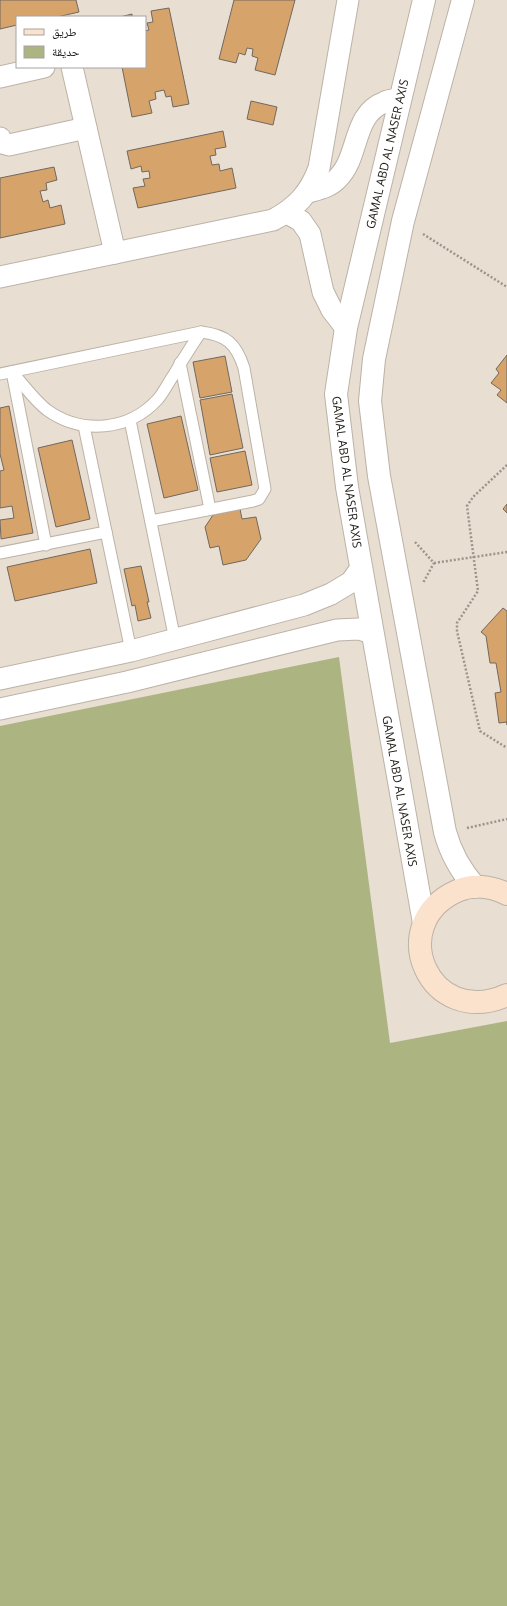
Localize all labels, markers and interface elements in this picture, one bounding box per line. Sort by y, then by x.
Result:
legend [16,16,146,68]
text: طريق [52,23,77,40]
text: حديقة [52,43,80,60]
street label: GAMAL ABD AL NASER AXIS [362,78,412,230]
street label: GAMAL ABD AL NASER AXIS [328,395,366,549]
street label: GAMAL ABD AL NASER AXIS [378,714,422,868]

